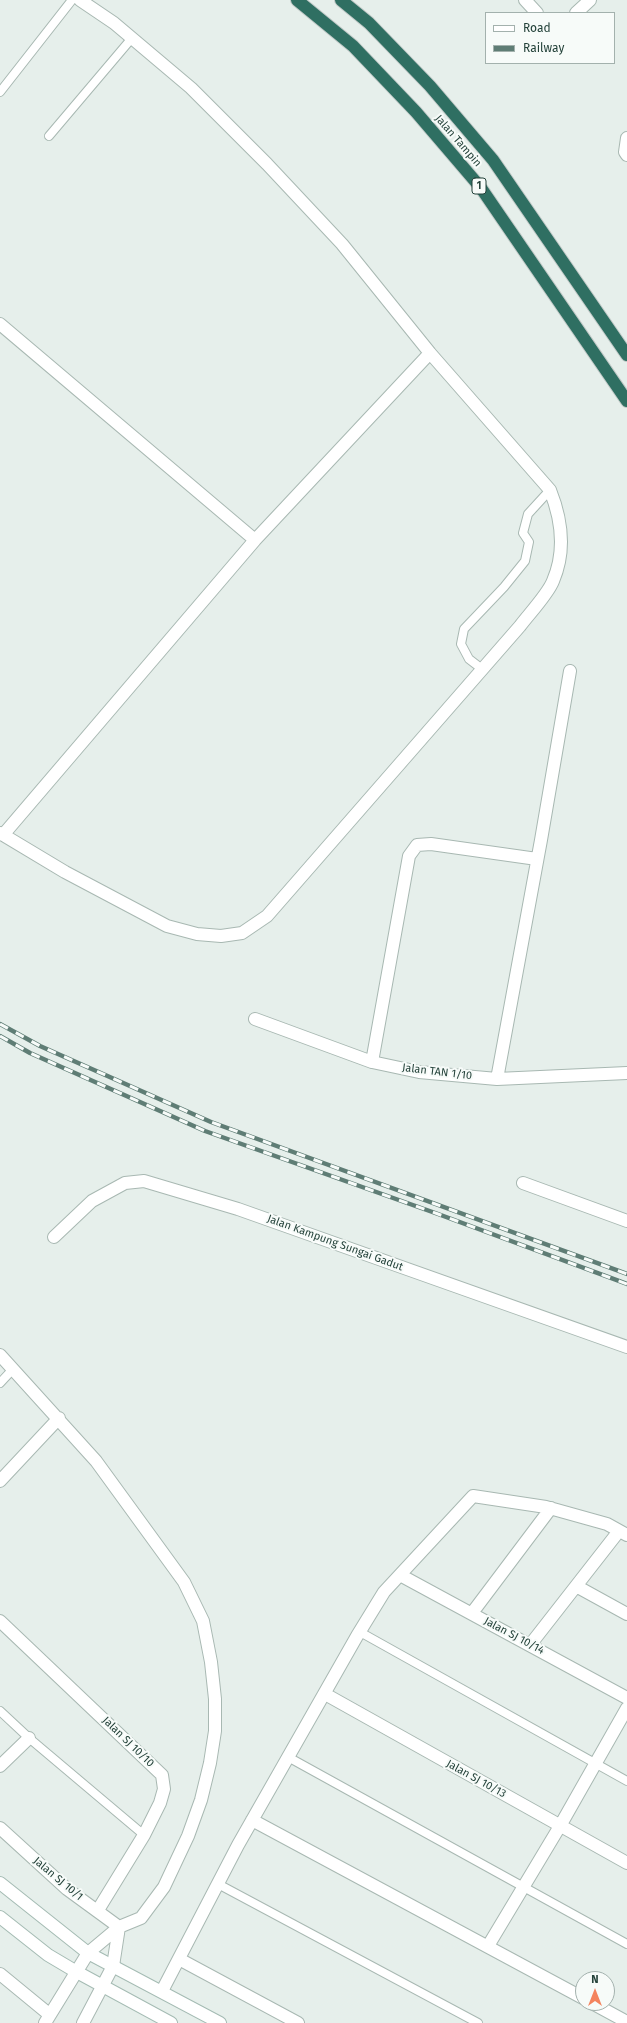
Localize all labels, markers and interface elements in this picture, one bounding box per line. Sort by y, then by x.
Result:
legend [485,12,615,64]
text: Road [523,21,551,35]
text: Railway [523,41,564,55]
street label: Jalan Tampin [432,112,484,170]
road number: 1 [472,178,486,194]
street label: Jalan TAN 1/10 [401,1061,473,1083]
street label: Jalan Kampung Sungai Gadut [265,1212,405,1274]
street label: Jalan SJ 10/14 [482,1615,546,1657]
street label: Jalan SJ 10/10 [99,1714,157,1770]
street label: Jalan SJ 10/13 [444,1757,508,1801]
street label: Jalan SJ 10/1 [31,1854,85,1904]
north arrow [575,1971,615,2011]
text: N [591,1973,599,1986]

